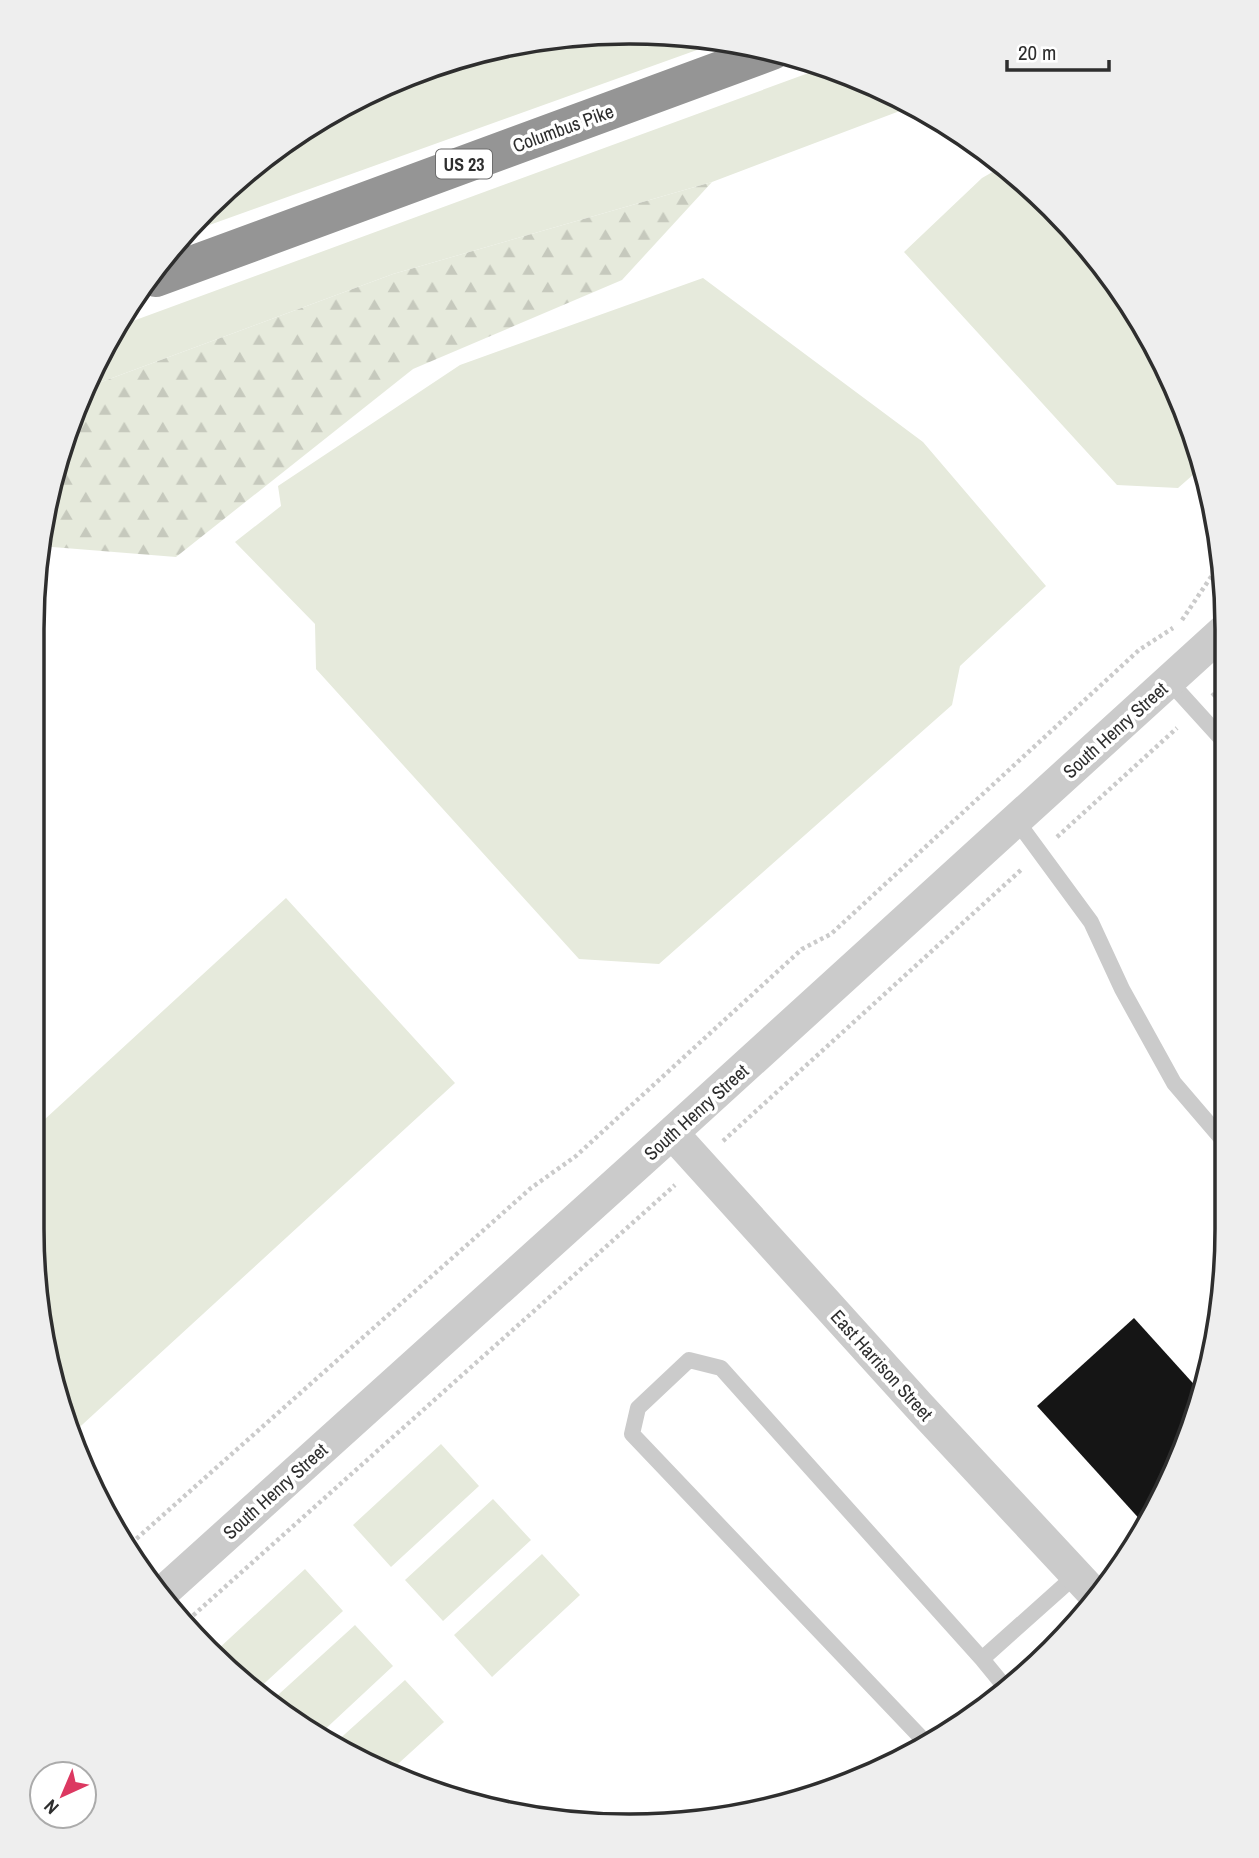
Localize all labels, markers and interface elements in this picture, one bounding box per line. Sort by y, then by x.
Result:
scale bar [1007,28,1108,72]
text: 20 m [1018,38,1056,67]
street label: Columbus Pike [509,98,617,158]
road number: US 23 [436,149,492,178]
street label: South Henry Street [1057,676,1173,784]
street label: South Henry Street [638,1058,754,1166]
street label: East Harrison Street [825,1304,939,1427]
street label: South Henry Street [217,1437,333,1545]
north arrow [28,1760,98,1830]
text: N [38,1794,64,1820]

